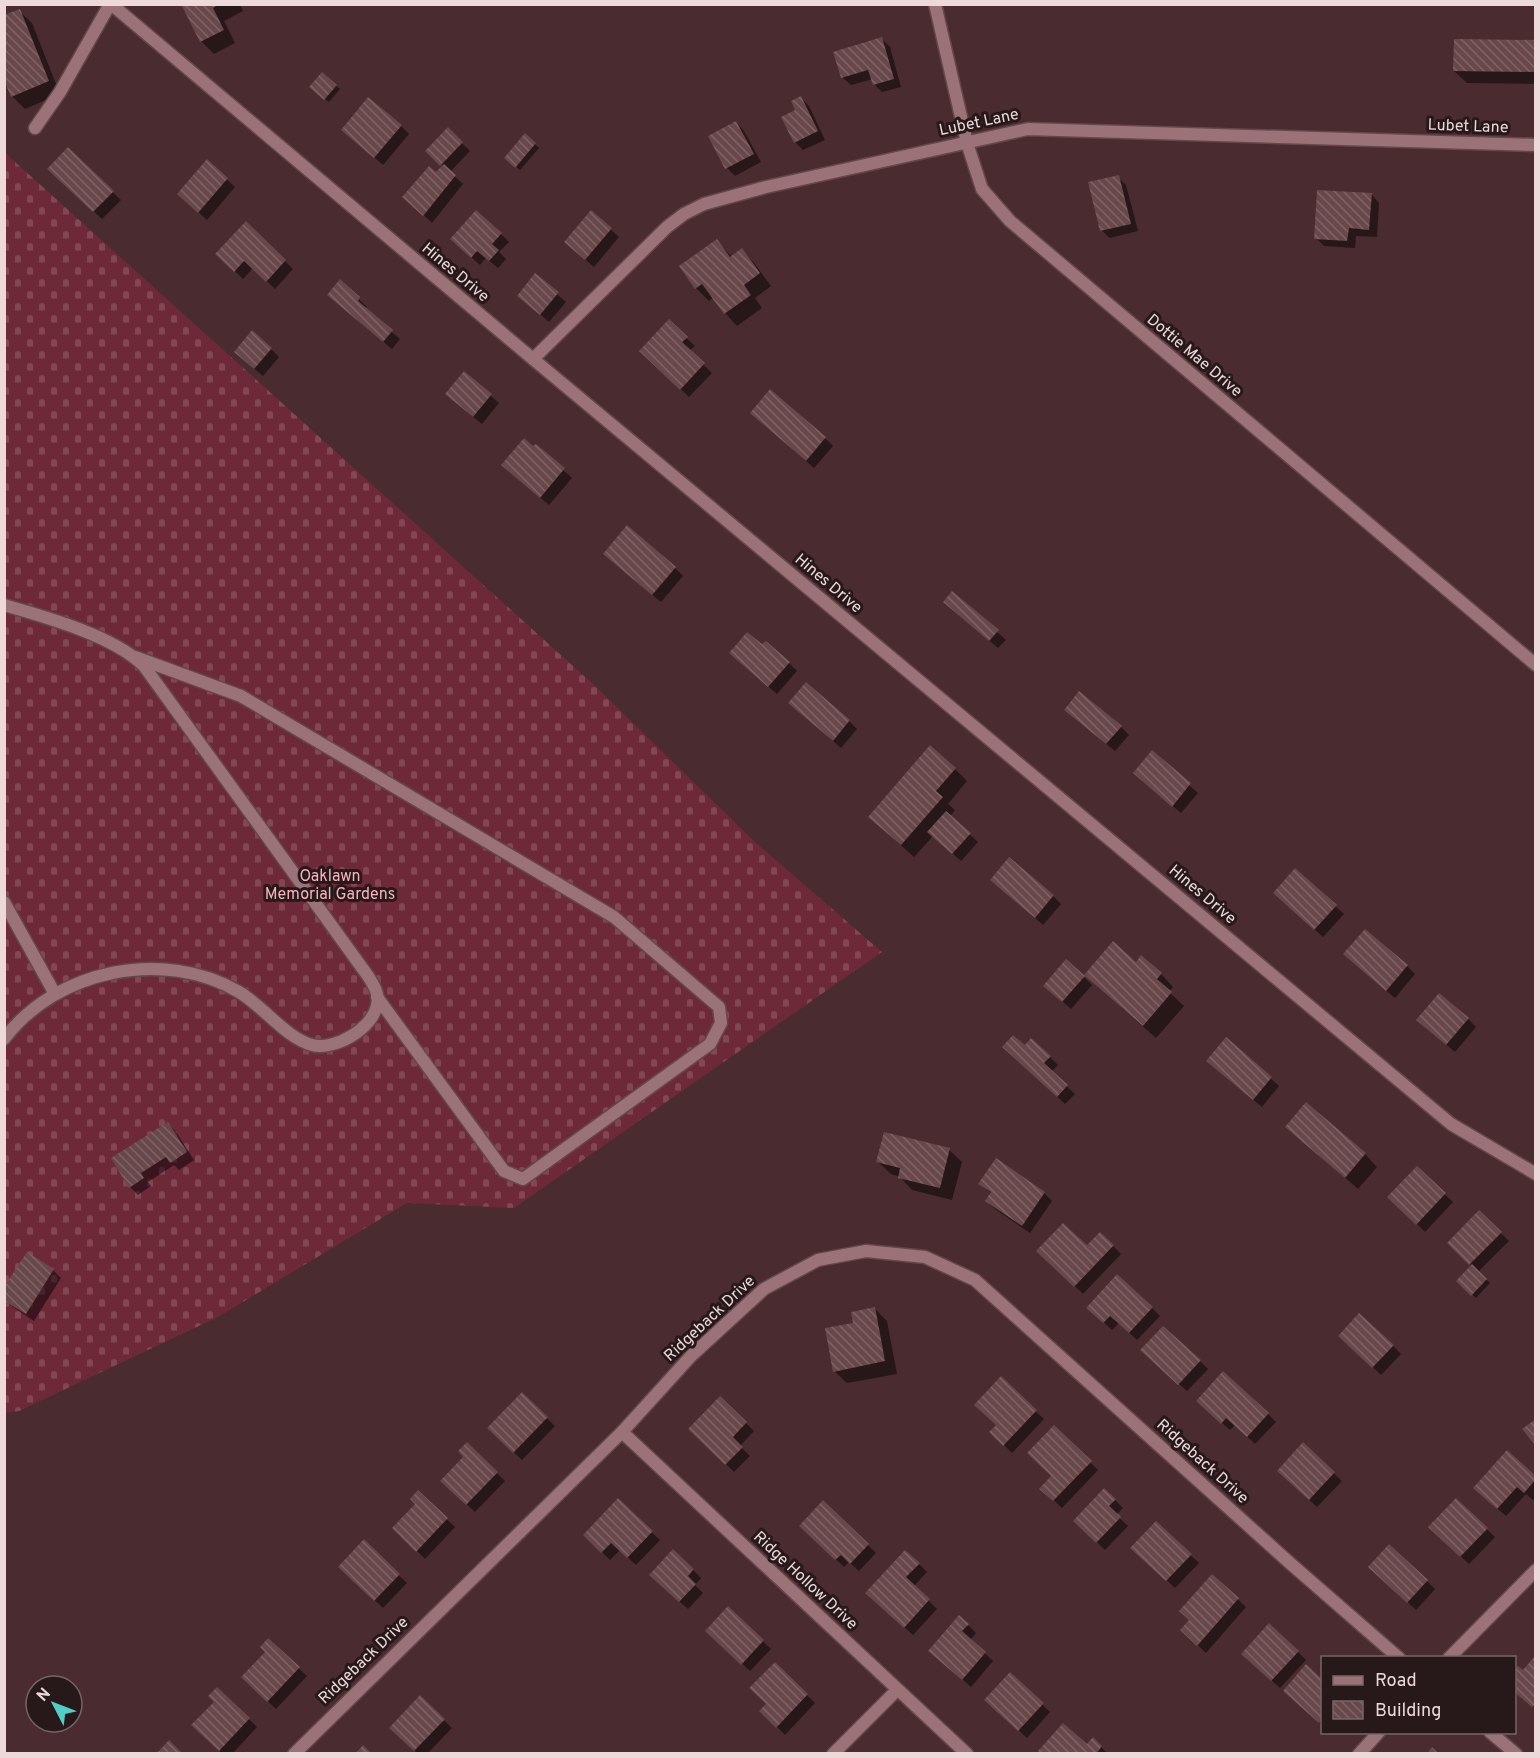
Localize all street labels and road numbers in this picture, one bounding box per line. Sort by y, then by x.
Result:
street label: Lubet Lane [937,105,1021,141]
street label: Lubet Lane [1427,116,1509,138]
street label: Hines Drive [417,239,493,307]
street label: Dottie Mae Drive [1142,310,1246,402]
street label: Hines Drive [790,550,866,618]
street label: Hines Drive [1164,861,1240,929]
street label: Ridgeback Drive [660,1272,760,1366]
street label: Ridgeback Drive [1152,1415,1252,1509]
street label: Ridge Hollow Drive [749,1528,861,1634]
street label: Ridgeback Drive [315,1613,413,1709]

